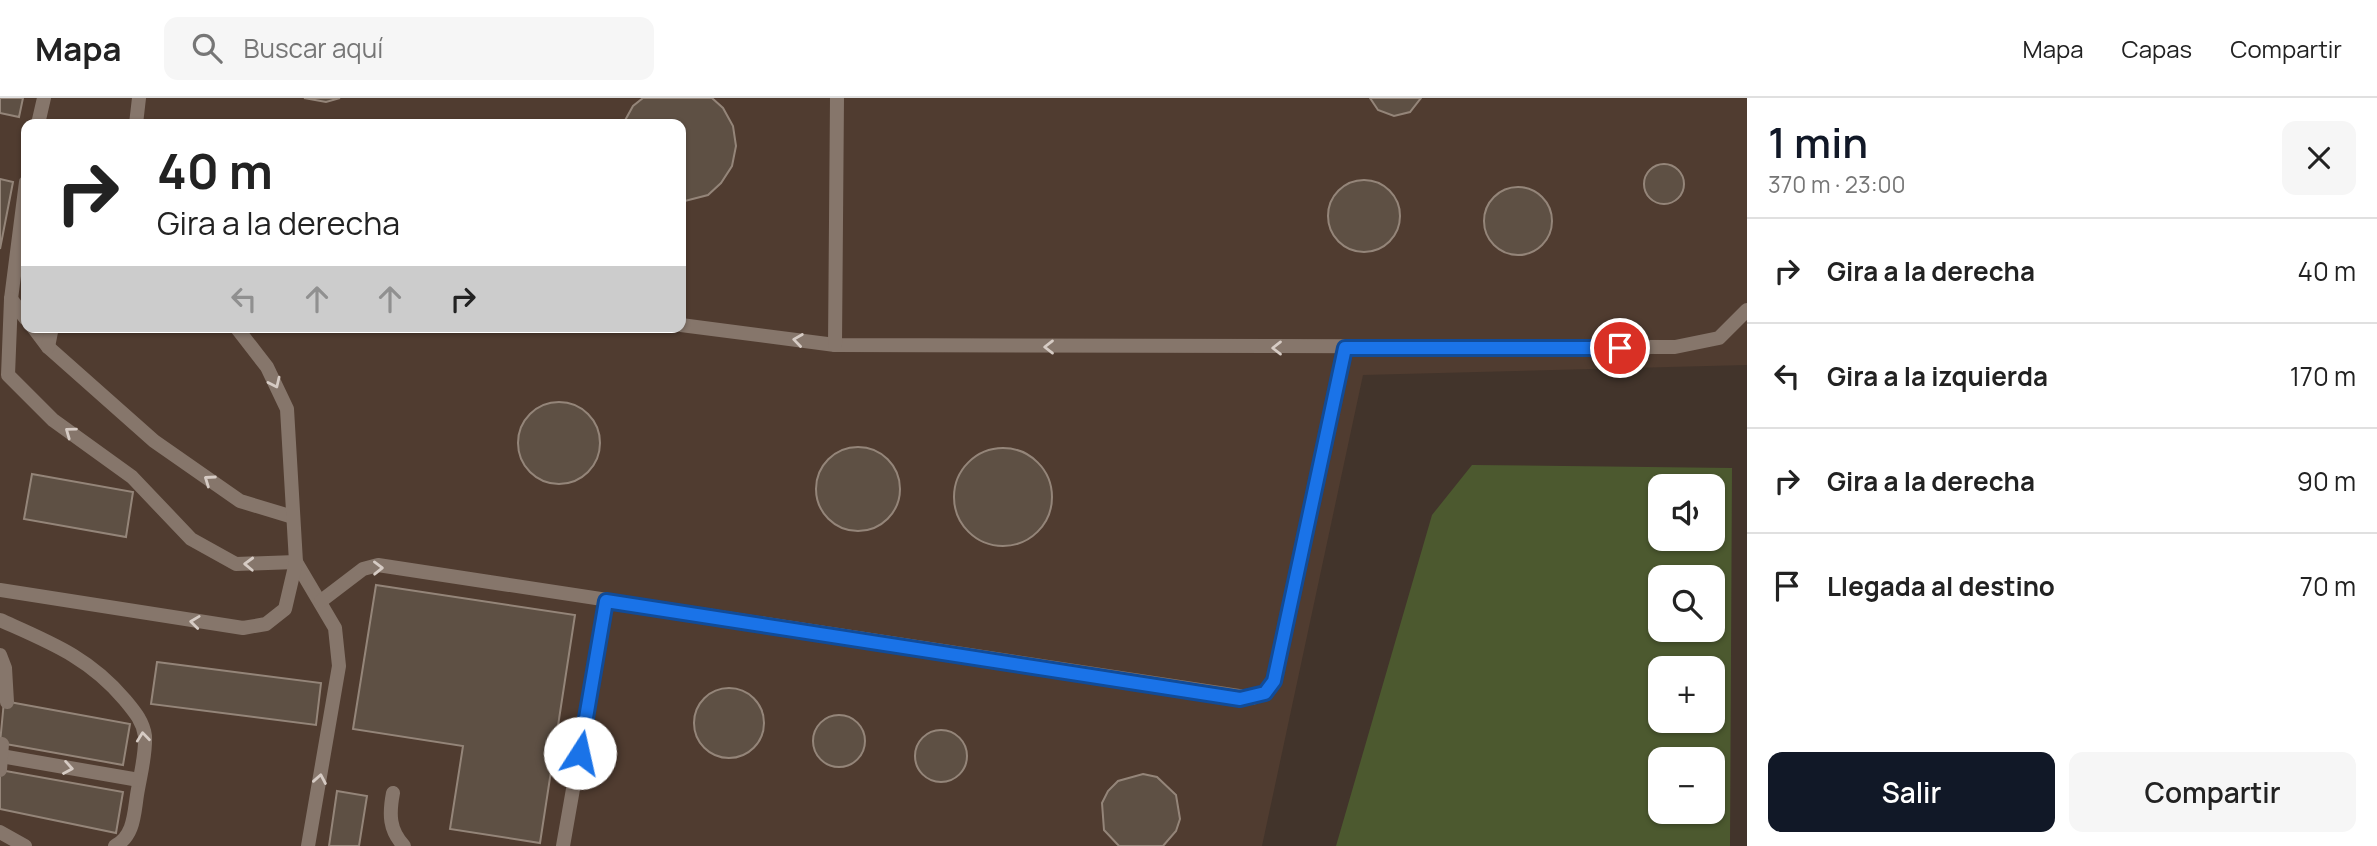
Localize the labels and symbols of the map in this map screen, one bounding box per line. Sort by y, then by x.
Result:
pin [1590,318,1650,378]
one-way arrow [792,333,804,348]
one-way arrow [1044,339,1054,355]
one-way arrow [1271,340,1282,356]
one-way arrow [266,376,280,388]
one-way arrow [65,428,78,440]
one-way arrow [204,476,217,488]
one-way arrow [244,557,255,572]
one-way arrow [373,560,384,575]
one-way arrow [190,614,201,629]
position arrow [543,716,617,790]
one-way arrow [135,731,150,743]
one-way arrow [62,760,74,775]
one-way arrow [311,773,326,785]

